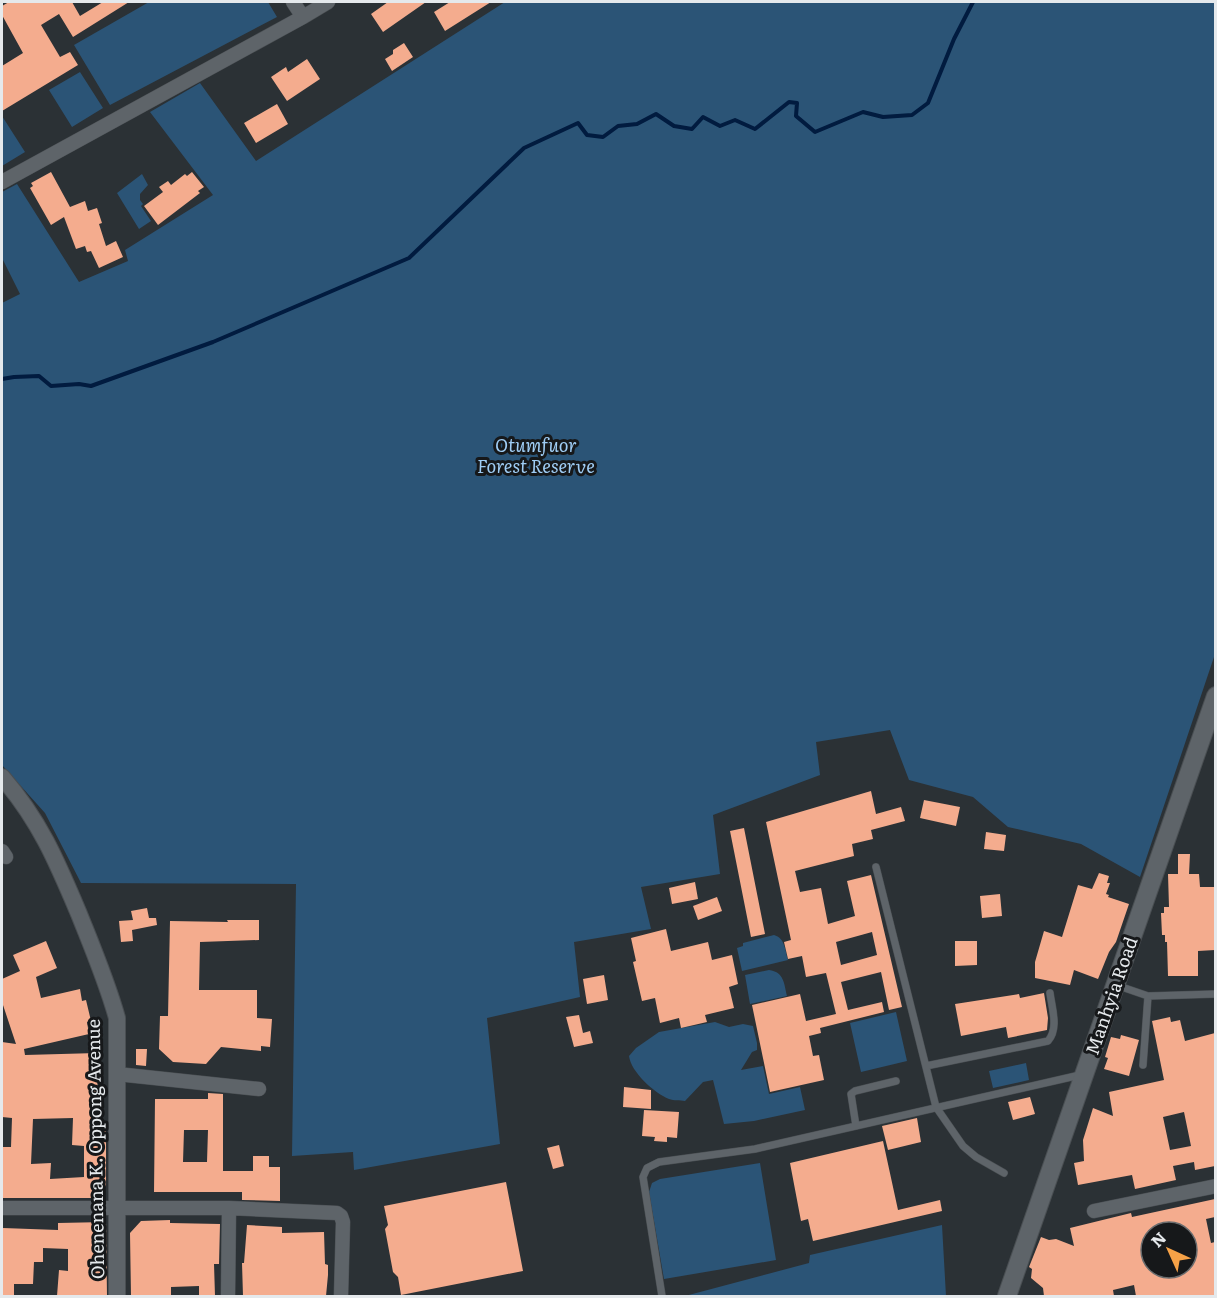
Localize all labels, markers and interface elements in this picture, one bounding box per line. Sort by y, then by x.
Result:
park label: Otumfuor Forest Reserve [477,431,595,479]
street label: Manhyia Road [1078,933,1143,1058]
street label: Ohenenana K. Oppong Avenue [79,1019,110,1279]
north arrow [1139,1220,1199,1280]
text: N [1144,1225,1171,1252]

